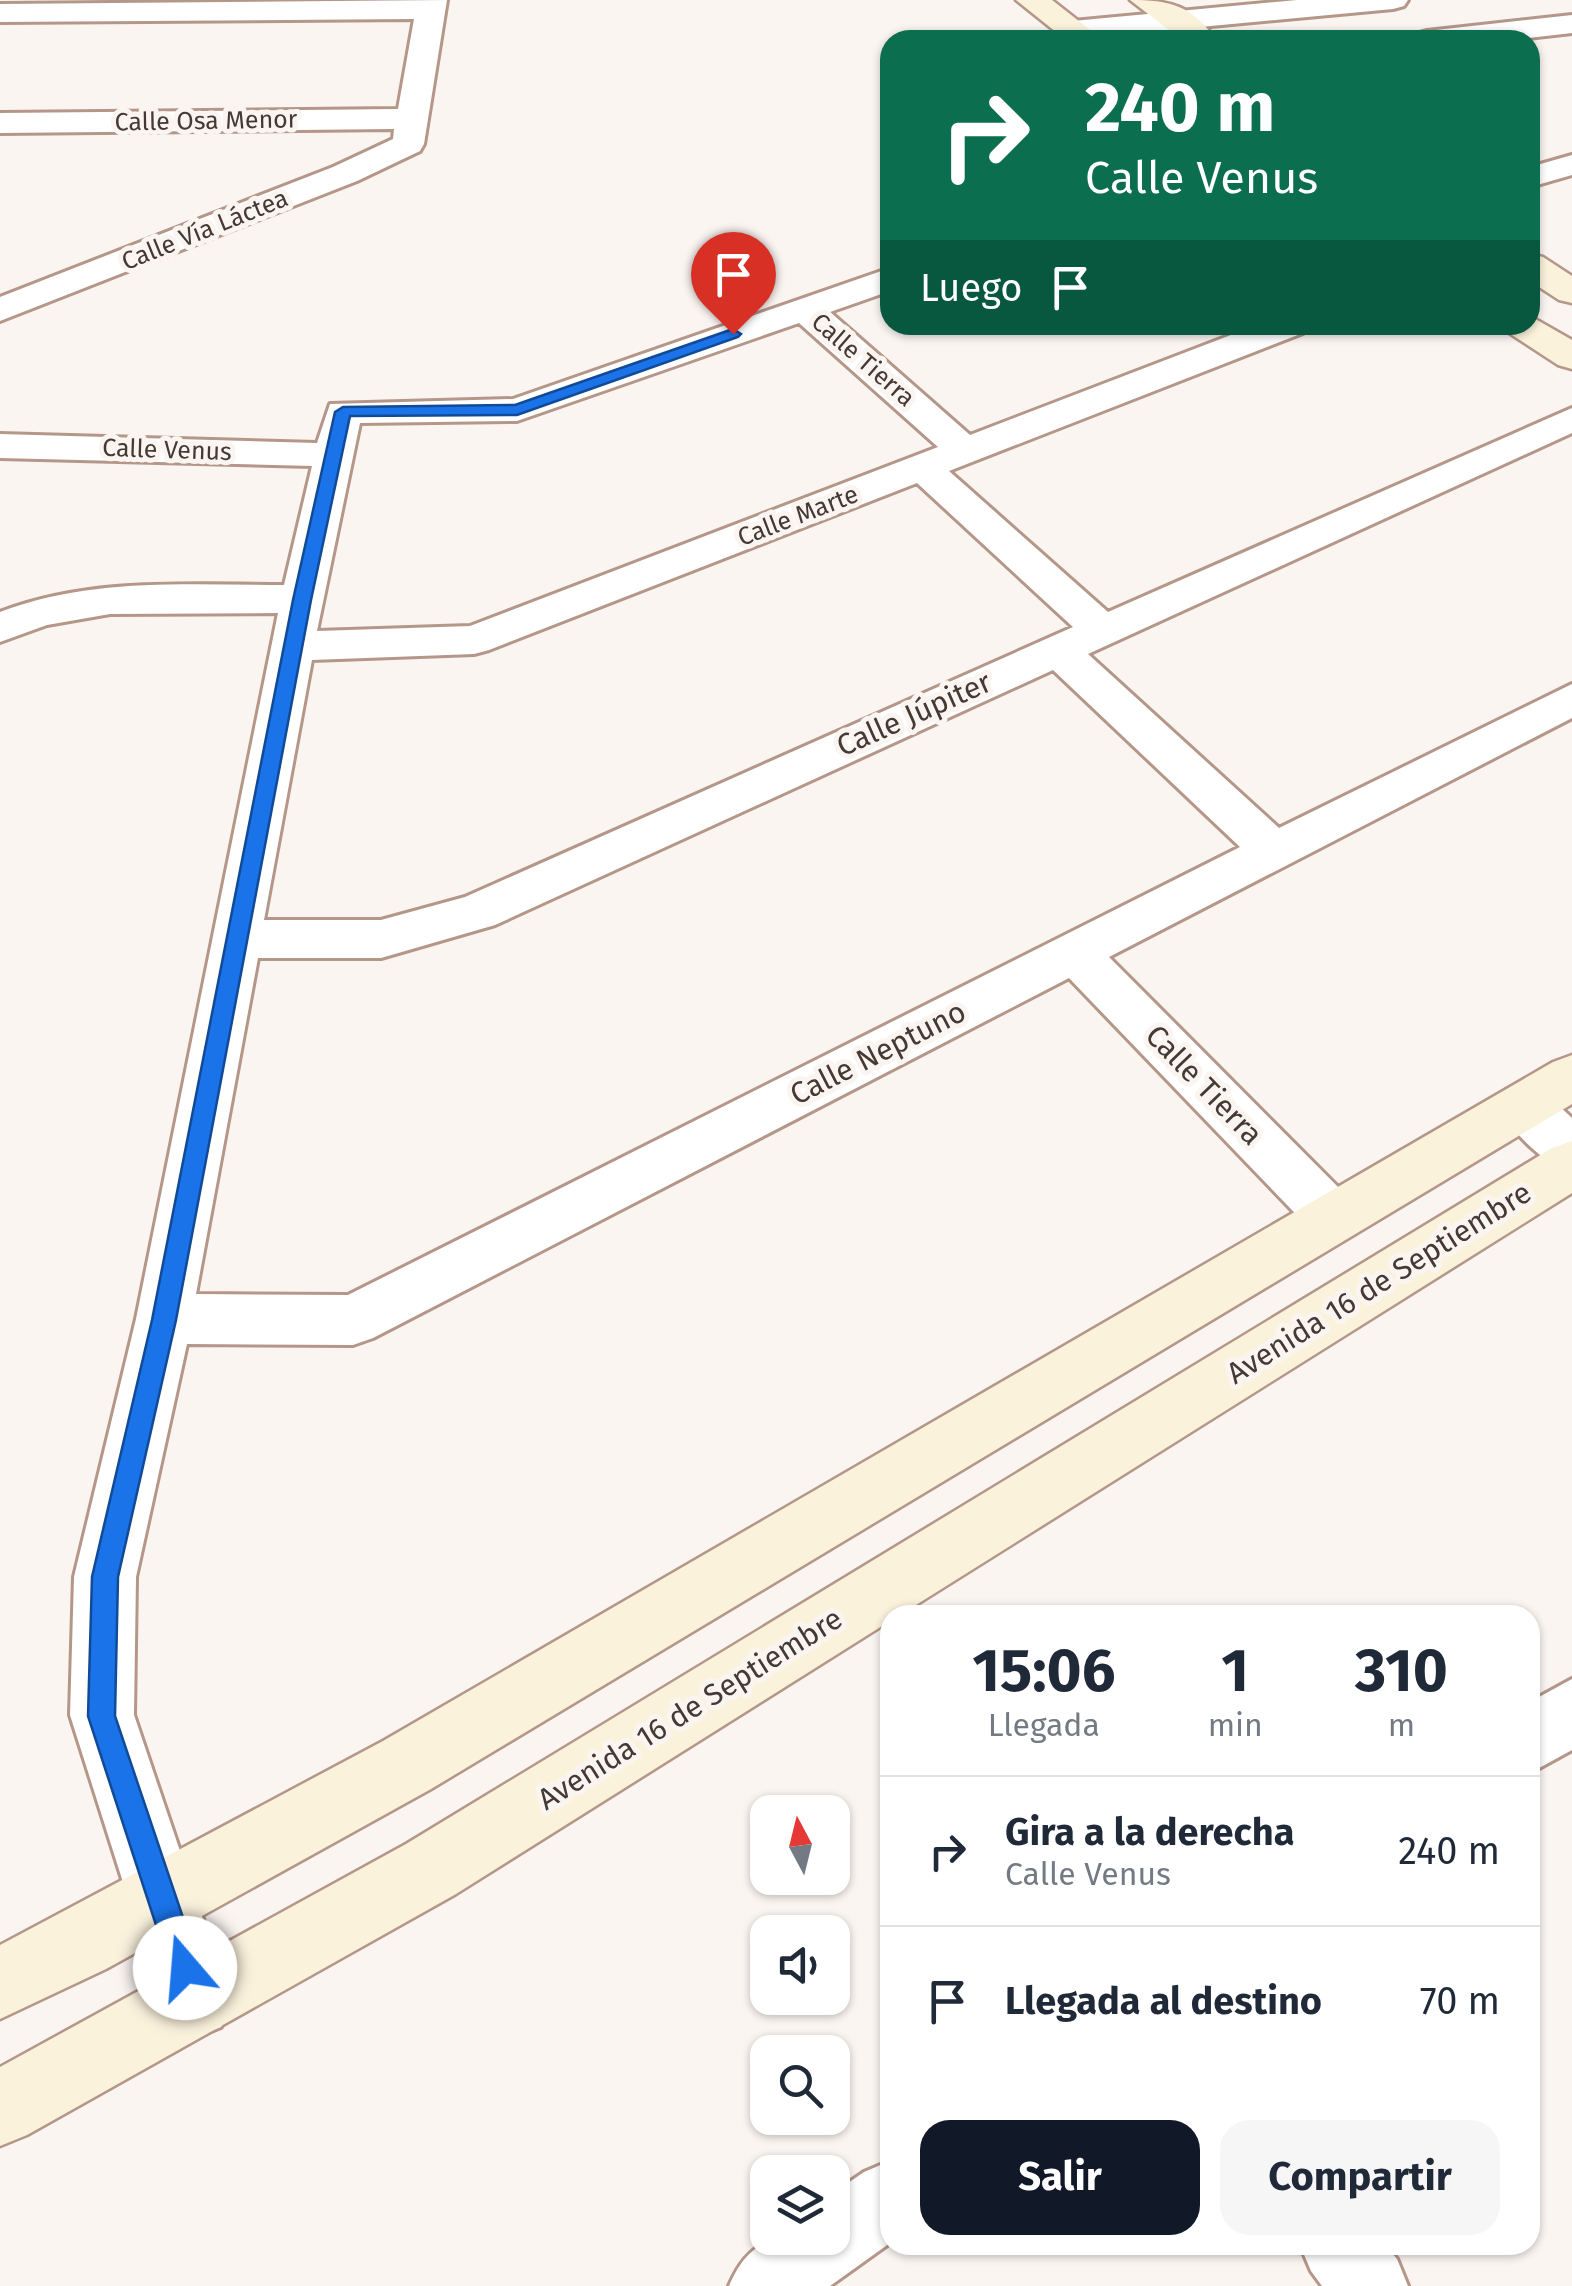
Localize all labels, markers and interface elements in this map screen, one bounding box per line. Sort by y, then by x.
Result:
text: 240 m [1085,66,1275,150]
icon: right [920,70,1050,200]
street label: Calle Osa Menor [114,104,298,138]
text: Calle Venus [1085,151,1318,205]
street label: Calle Vía Láctea [117,183,293,277]
pin [691,232,776,335]
icon: arrive [706,247,761,302]
icon: arrive [1043,260,1098,315]
text: Luego [920,265,1023,311]
street label: Calle Tierra [805,307,921,413]
street label: Calle Venus [102,433,232,467]
street label: Calle Marte [733,479,863,553]
street label: Calle Júpiter [831,664,997,764]
street label: Calle Neptuno [784,993,972,1113]
street label: Calle Tierra [1138,1017,1270,1153]
street label: Avenida 16 de Septiembre [1220,1174,1538,1392]
street label: Avenida 16 de Septiembre [531,1600,849,1818]
text: 15:06 [972,1635,1116,1707]
text: 1 [1221,1635,1249,1707]
text: 310 [1355,1635,1448,1707]
text: Llegada [988,1706,1100,1744]
text: min [1208,1706,1263,1744]
text: m [1388,1706,1415,1744]
north arrow [750,1795,850,1895]
map controls [750,1795,850,2255]
text: Gira a la derecha [1005,1809,1295,1855]
icon: right [920,1824,975,1879]
text: 240 m [1398,1828,1500,1874]
text: Calle Venus [1005,1855,1171,1893]
button: sound [750,1915,850,2015]
position arrow [133,1916,237,2020]
icon: arrive [920,1974,975,2029]
text: Llegada al destino [1005,1978,1322,2024]
text: 70 m [1420,1978,1500,2024]
button: search [750,2035,850,2135]
button: Salir [920,2120,1200,2235]
button: Compartir [1220,2120,1500,2235]
button: layers [750,2155,850,2255]

